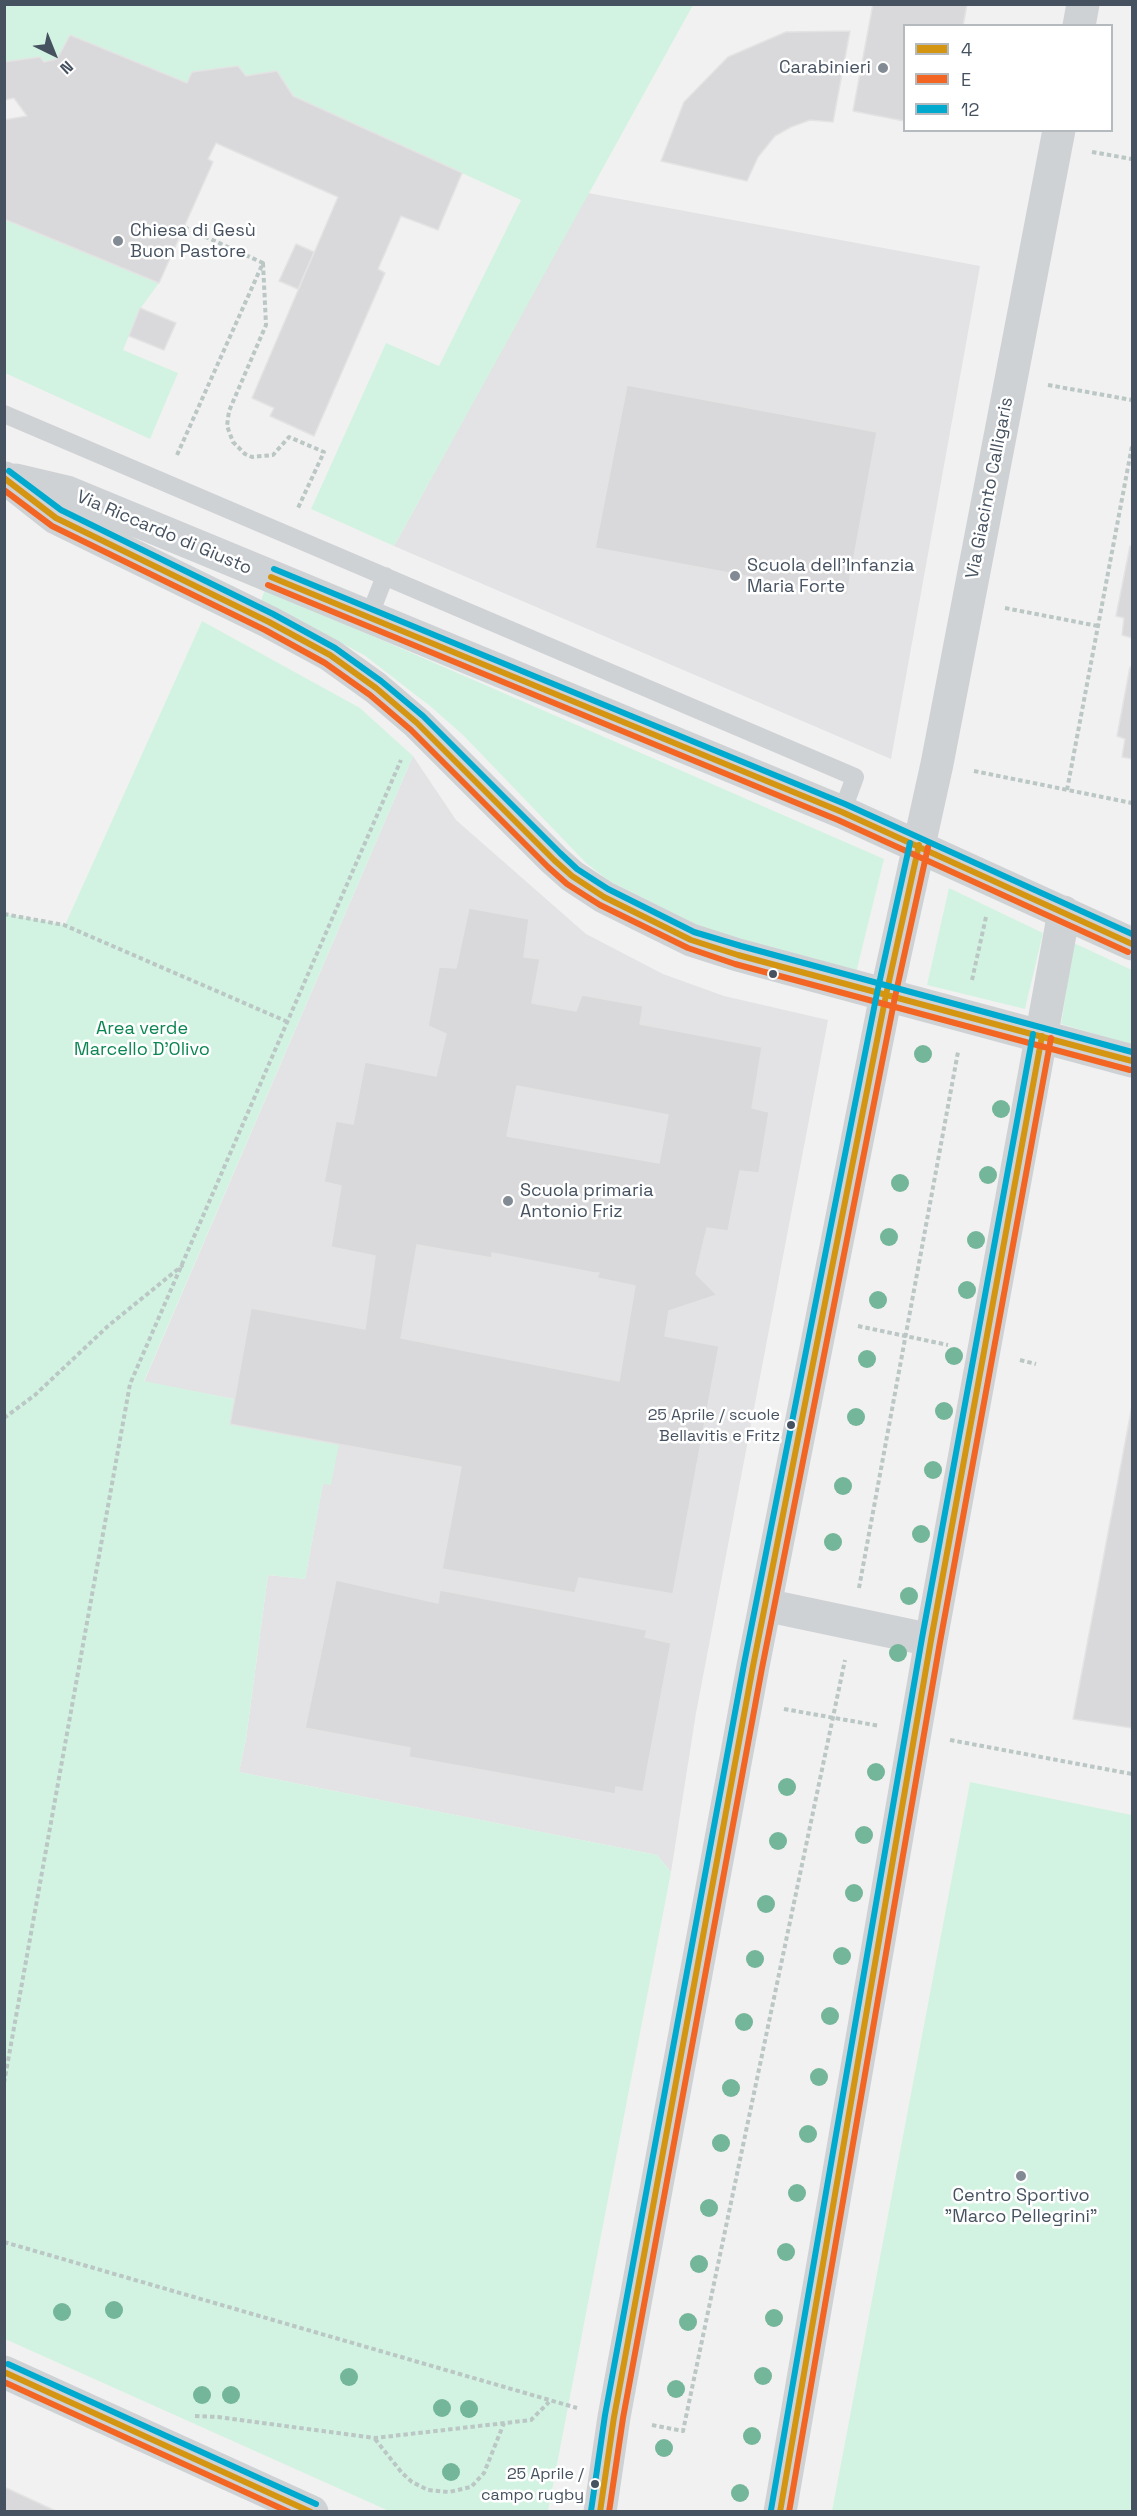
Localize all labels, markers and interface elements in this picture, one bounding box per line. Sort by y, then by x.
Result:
north arrow [24,24,84,84]
legend [903,24,1113,132]
text: 4 [961,38,972,61]
text: N [56,56,78,79]
place label: Carabinieri [779,57,871,79]
marker: Carabinieri [876,61,890,75]
text: E [961,68,971,91]
text: 12 [961,98,979,121]
place label: Chiesa di Gesù Buon Pastore [130,220,256,262]
marker: Chiesa di Gesù Buon Pastore [111,234,125,248]
street label: Via Giacinto Calligaris [962,395,1018,581]
street label: Via Riccardo di Giusto [73,486,255,580]
place label: Scuola dell'Infanzia Maria Forte [747,555,914,598]
marker: Scuola dell'Infanzia Maria Forte [728,569,742,583]
unlabelled marker [767,968,779,980]
park label: Area verde Marcello D'Olivo [74,1018,210,1060]
place label: Scuola primaria Antonio Friz [520,1180,653,1222]
marker: Scuola primaria Antonio Friz [501,1194,515,1208]
place label: 25 Aprile / scuole Bellavitis e Fritz [648,1406,780,1444]
marker: 25 Aprile / scuole Bellavitis e Fritz [785,1419,797,1431]
marker: Centro Sportivo "Marco Pellegrini" [1014,2169,1028,2183]
place label: Centro Sportivo "Marco Pellegrini" [944,2185,1098,2228]
place label: 25 Aprile / campo rugby [481,2465,584,2503]
marker: 25 Aprile / campo rugby [589,2478,601,2490]

